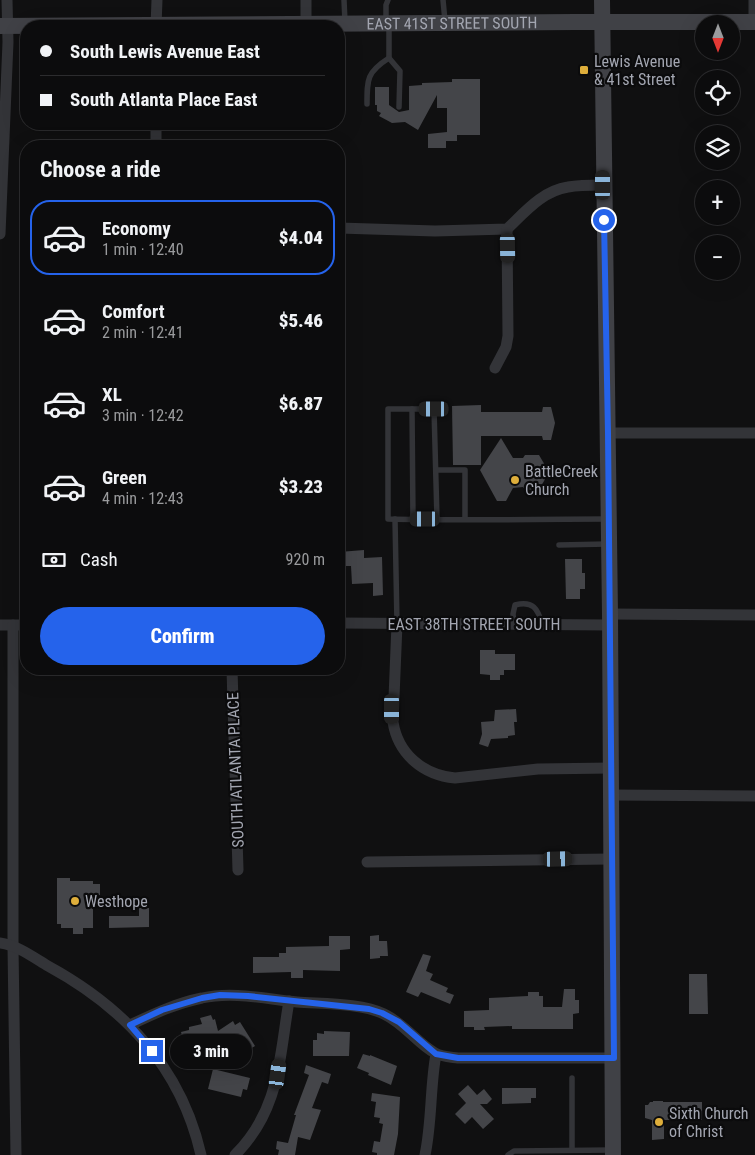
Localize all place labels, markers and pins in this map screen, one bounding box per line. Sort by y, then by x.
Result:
place label: Lewis Avenue & 41st Street [594,52,680,89]
marker: Lewis Avenue & 41st Street [578,64,590,76]
place label: BattleCreek Church [525,462,599,499]
marker: BattleCreek Church [509,474,521,486]
place label: Westhope [85,892,148,911]
marker: Westhope [69,895,81,907]
place label: Sixth Church of Christ [669,1104,749,1141]
marker: Sixth Church of Christ [653,1116,665,1128]

